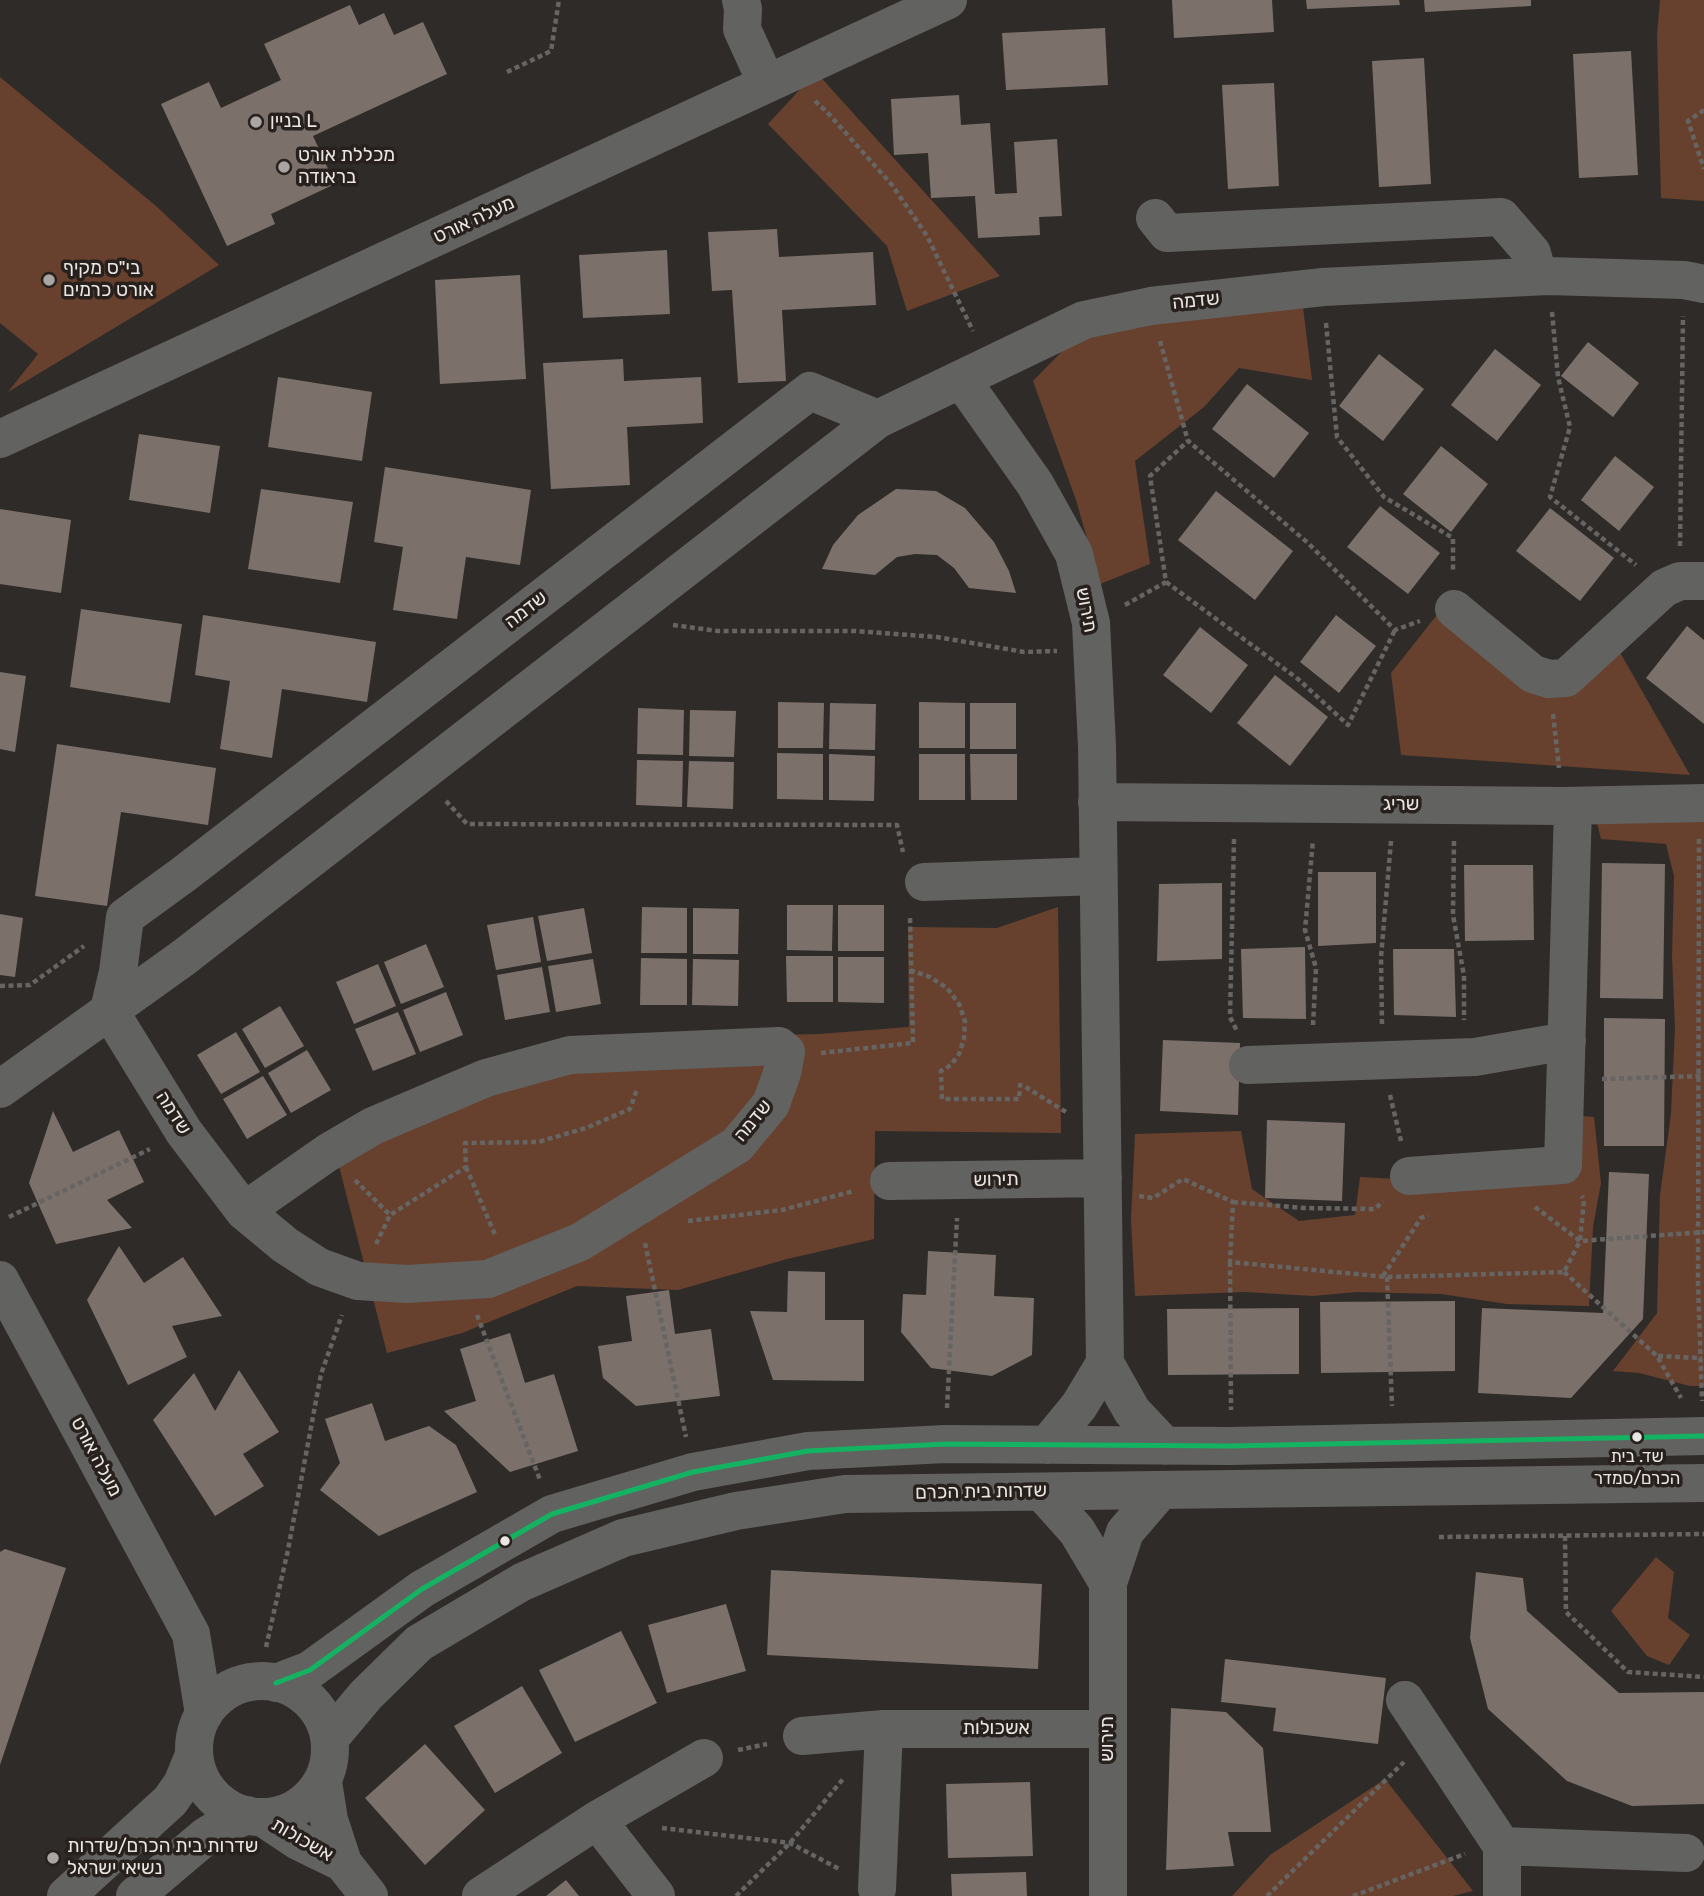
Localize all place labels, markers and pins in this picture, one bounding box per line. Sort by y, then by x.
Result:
place label: בניין L [270,111,317,133]
marker: בניין L [248,114,264,130]
place label: מכללת אורט בראודה [298,145,395,189]
marker: מכללת אורט בראודה [276,159,292,175]
place label: בי"ס מקיף אורט כרמים [63,258,154,302]
marker: בי"ס מקיף אורט כרמים [41,272,57,288]
marker: שד. בית הכרם/סמדר [1630,1430,1644,1444]
place label: שד. בית הכרם/סמדר [1594,1447,1680,1487]
unlabelled marker [498,1534,512,1548]
place label: שדרות בית הכרם/שדרות נשיאי ישראל [67,1836,258,1880]
marker: שדרות בית הכרם/שדרות נשיאי ישראל [45,1850,61,1866]

